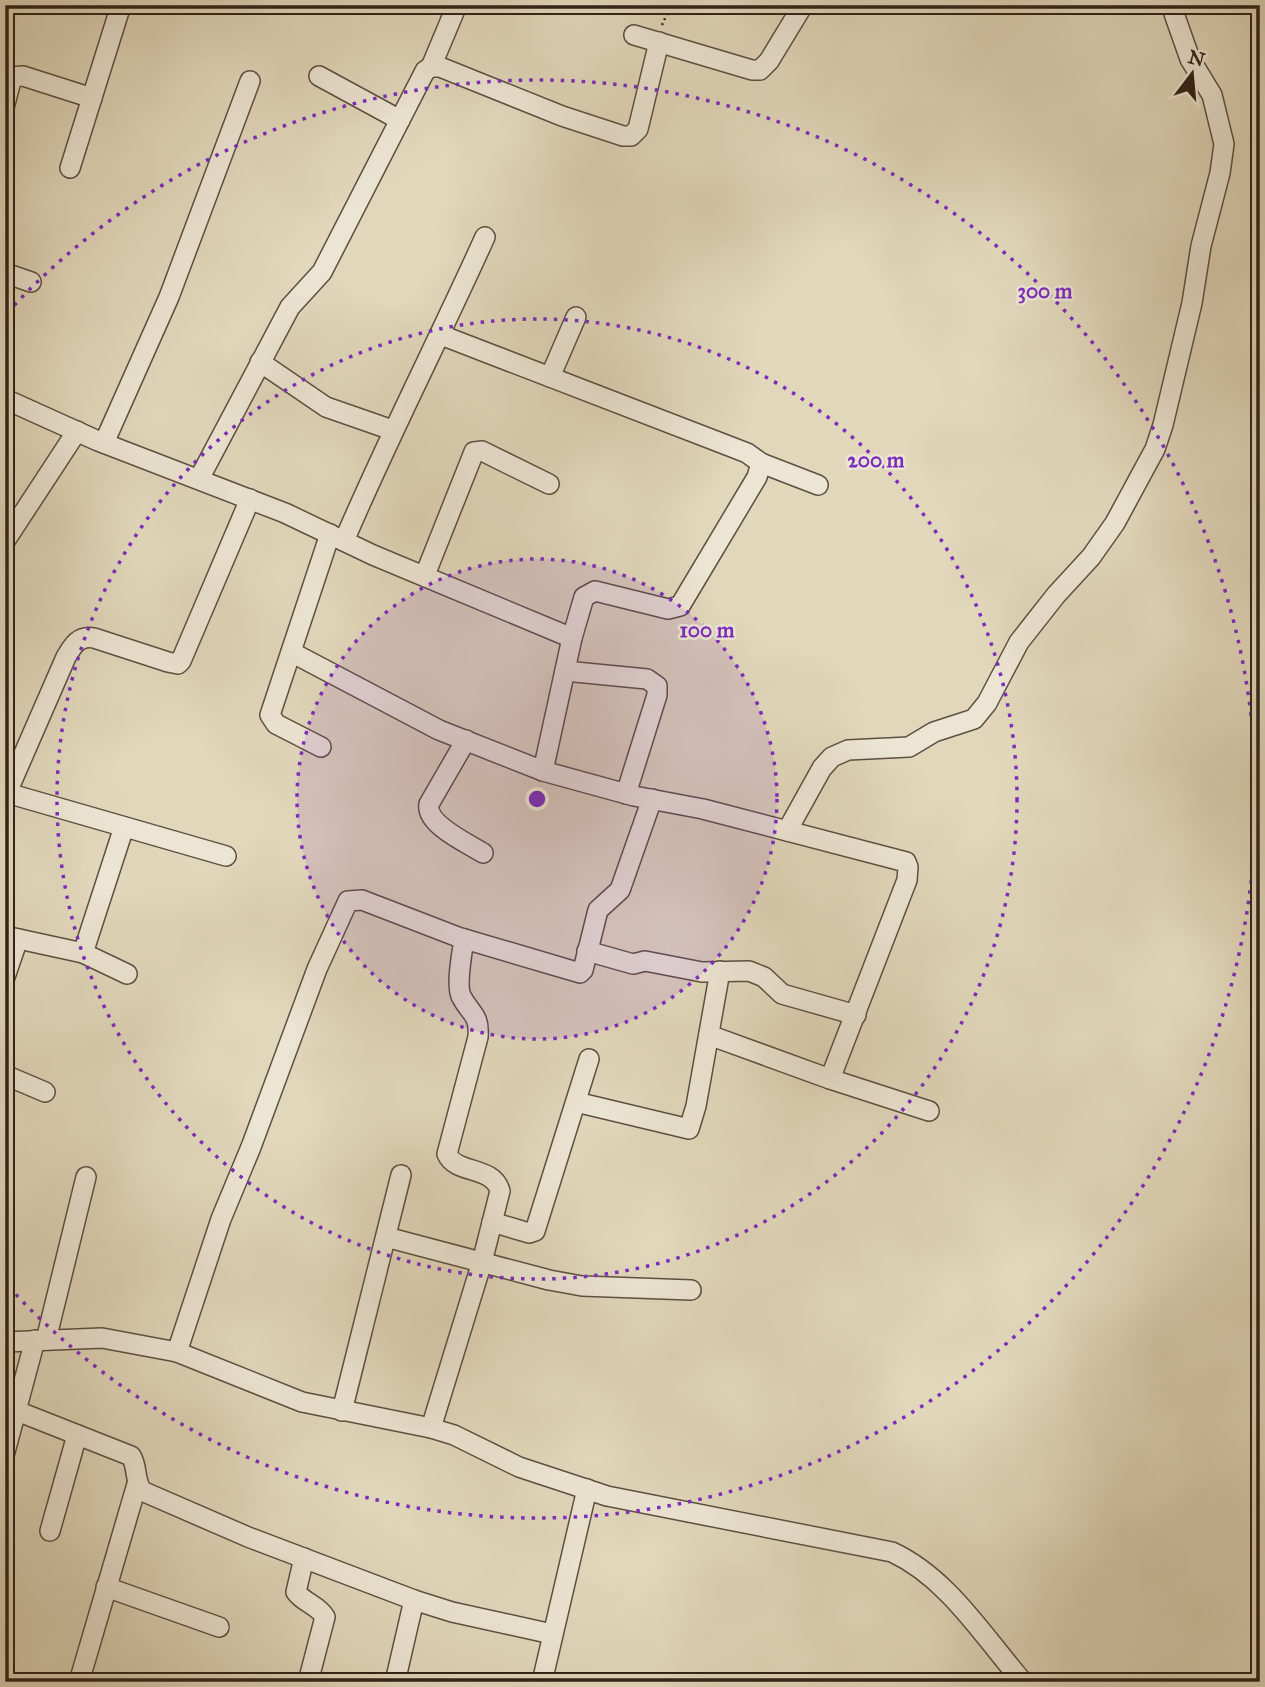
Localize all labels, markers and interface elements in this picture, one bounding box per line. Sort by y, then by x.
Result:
north arrow [1156,38,1226,108]
text: N [1186,45,1207,71]
text: 300 m [1017,278,1073,304]
text: 200 m [848,447,905,473]
text: 100 m [680,617,735,643]
centre of rings [525,787,549,811]

